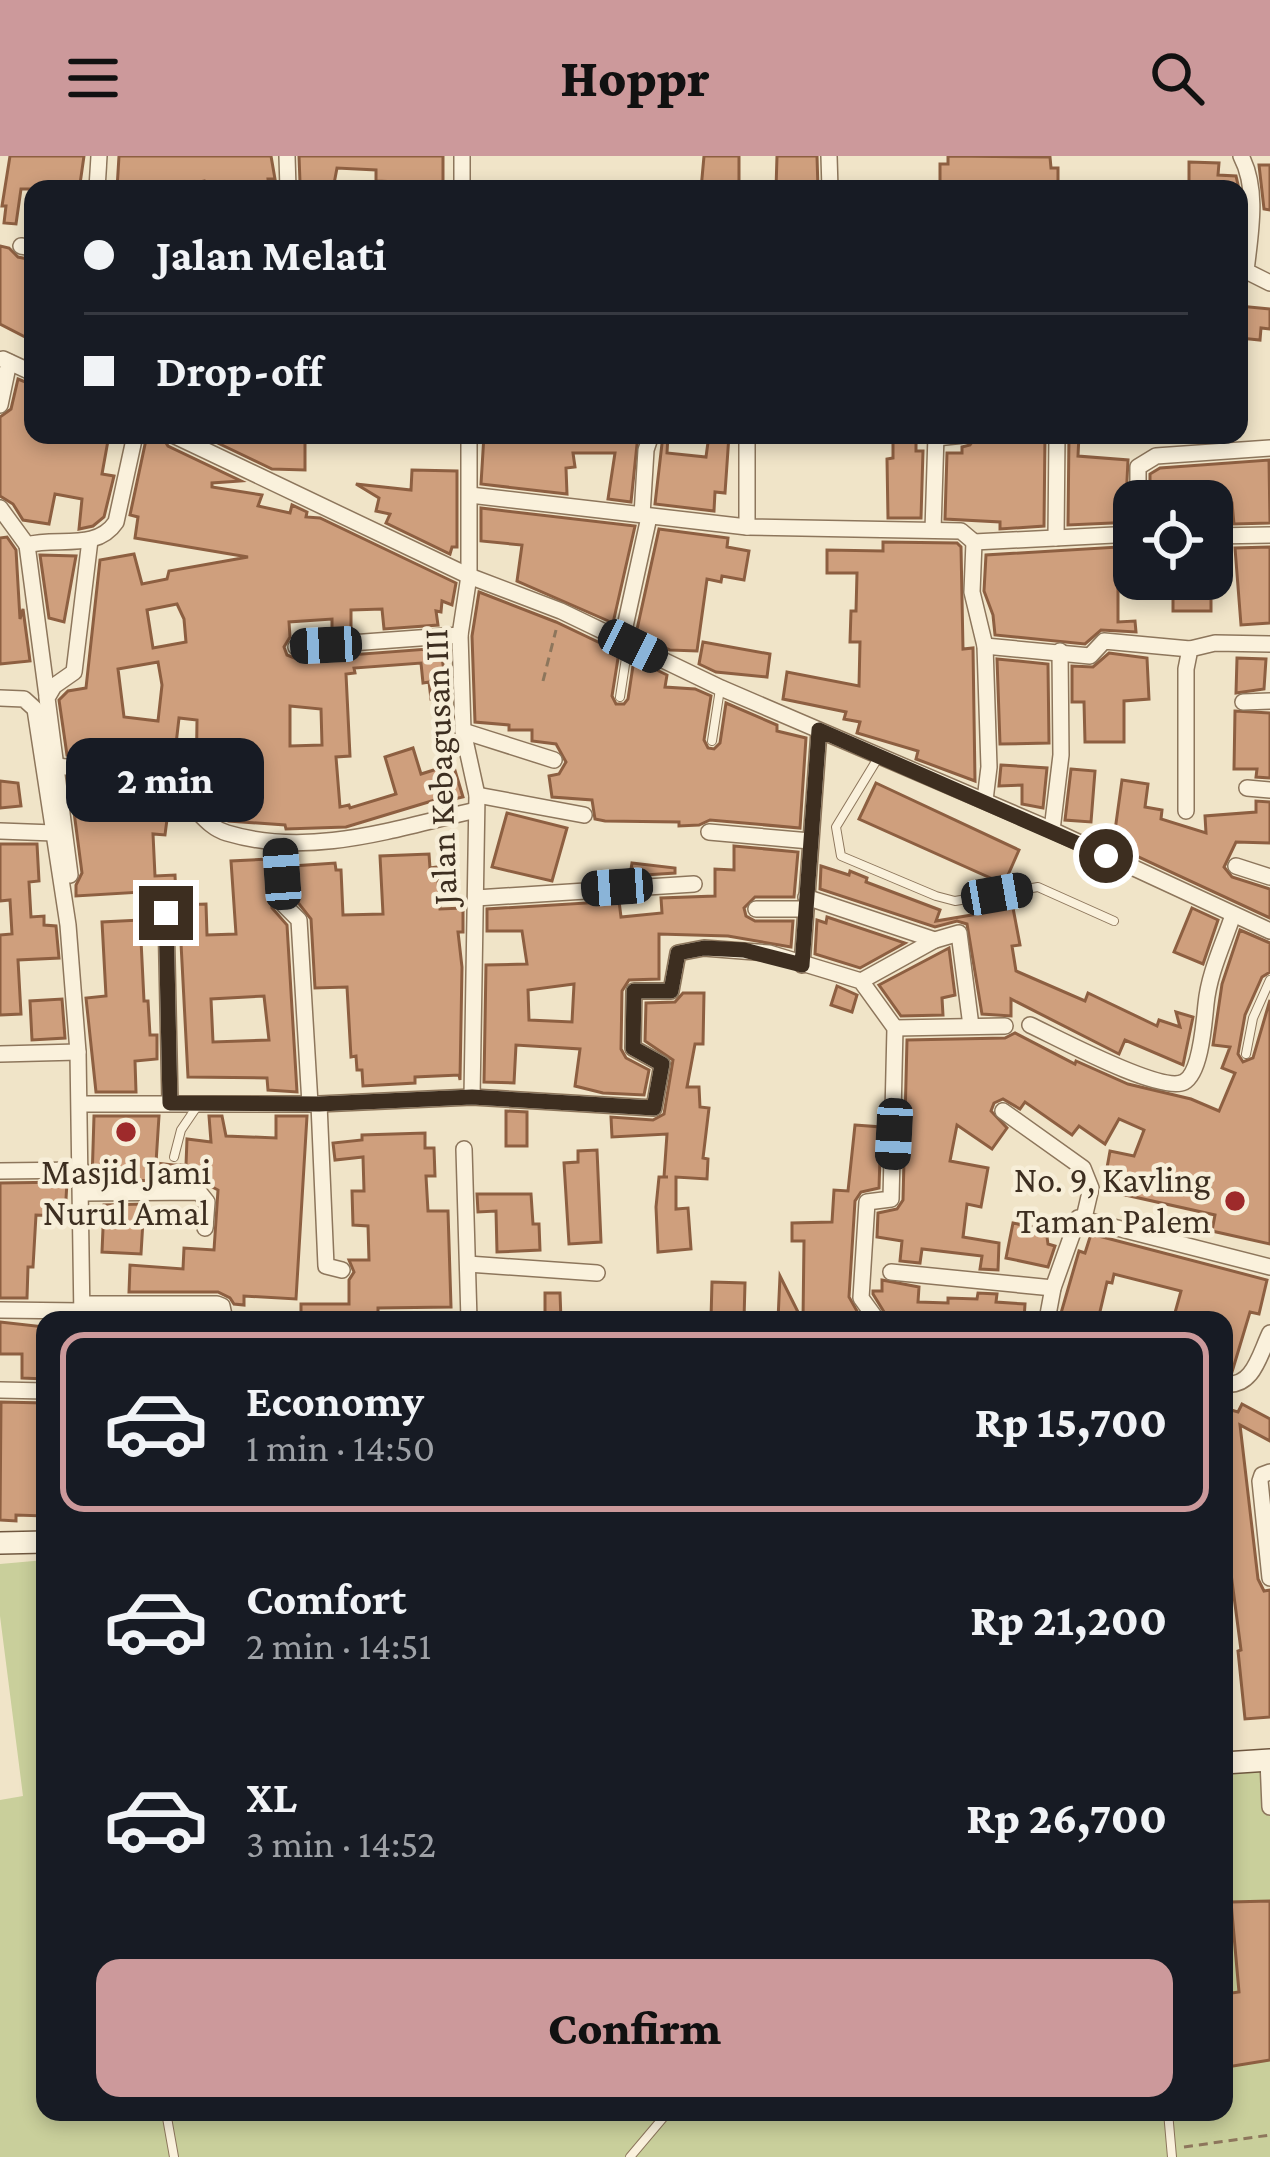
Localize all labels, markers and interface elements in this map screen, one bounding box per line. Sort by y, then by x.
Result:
icon: menu [60,45,126,111]
icon: search [1144,45,1210,111]
text: Hoppr [560,48,710,108]
text: Jalan Melati [156,230,386,280]
text: Drop-off [156,346,323,396]
map controls [1113,480,1233,600]
button: locate [1113,480,1233,600]
car [593,614,673,678]
car [289,625,363,665]
street label: Jalan Kebagusan III [415,628,465,909]
callout: 2 min [67,739,265,823]
text: 2 min [117,758,213,801]
route start [1079,829,1133,883]
car [262,837,302,911]
car [580,867,654,907]
car [958,870,1036,918]
route end [139,886,193,940]
car [874,1097,914,1171]
marker: Masjid Jami Nurul Amal [113,1119,139,1145]
place label: Masjid Jami Nurul Amal [41,1152,211,1233]
place label: No. 9, Kavling Taman Palem [1014,1160,1211,1241]
marker: No. 9, Kavling Taman Palem [1222,1188,1248,1214]
icon: car [102,1368,210,1476]
text: Economy [246,1376,424,1426]
text: Rp 15,700 [975,1397,1167,1447]
text: 1 min · 14:50 [246,1426,435,1469]
icon: car [102,1566,210,1674]
text: Comfort [246,1574,407,1624]
text: Rp 21,200 [970,1595,1167,1645]
text: 2 min · 14:51 [246,1624,431,1667]
icon: car [102,1764,210,1872]
text: XL [246,1772,297,1822]
text: Rp 26,700 [966,1793,1167,1843]
text: 3 min · 14:52 [246,1822,436,1865]
button: Confirm [96,1959,1173,2097]

